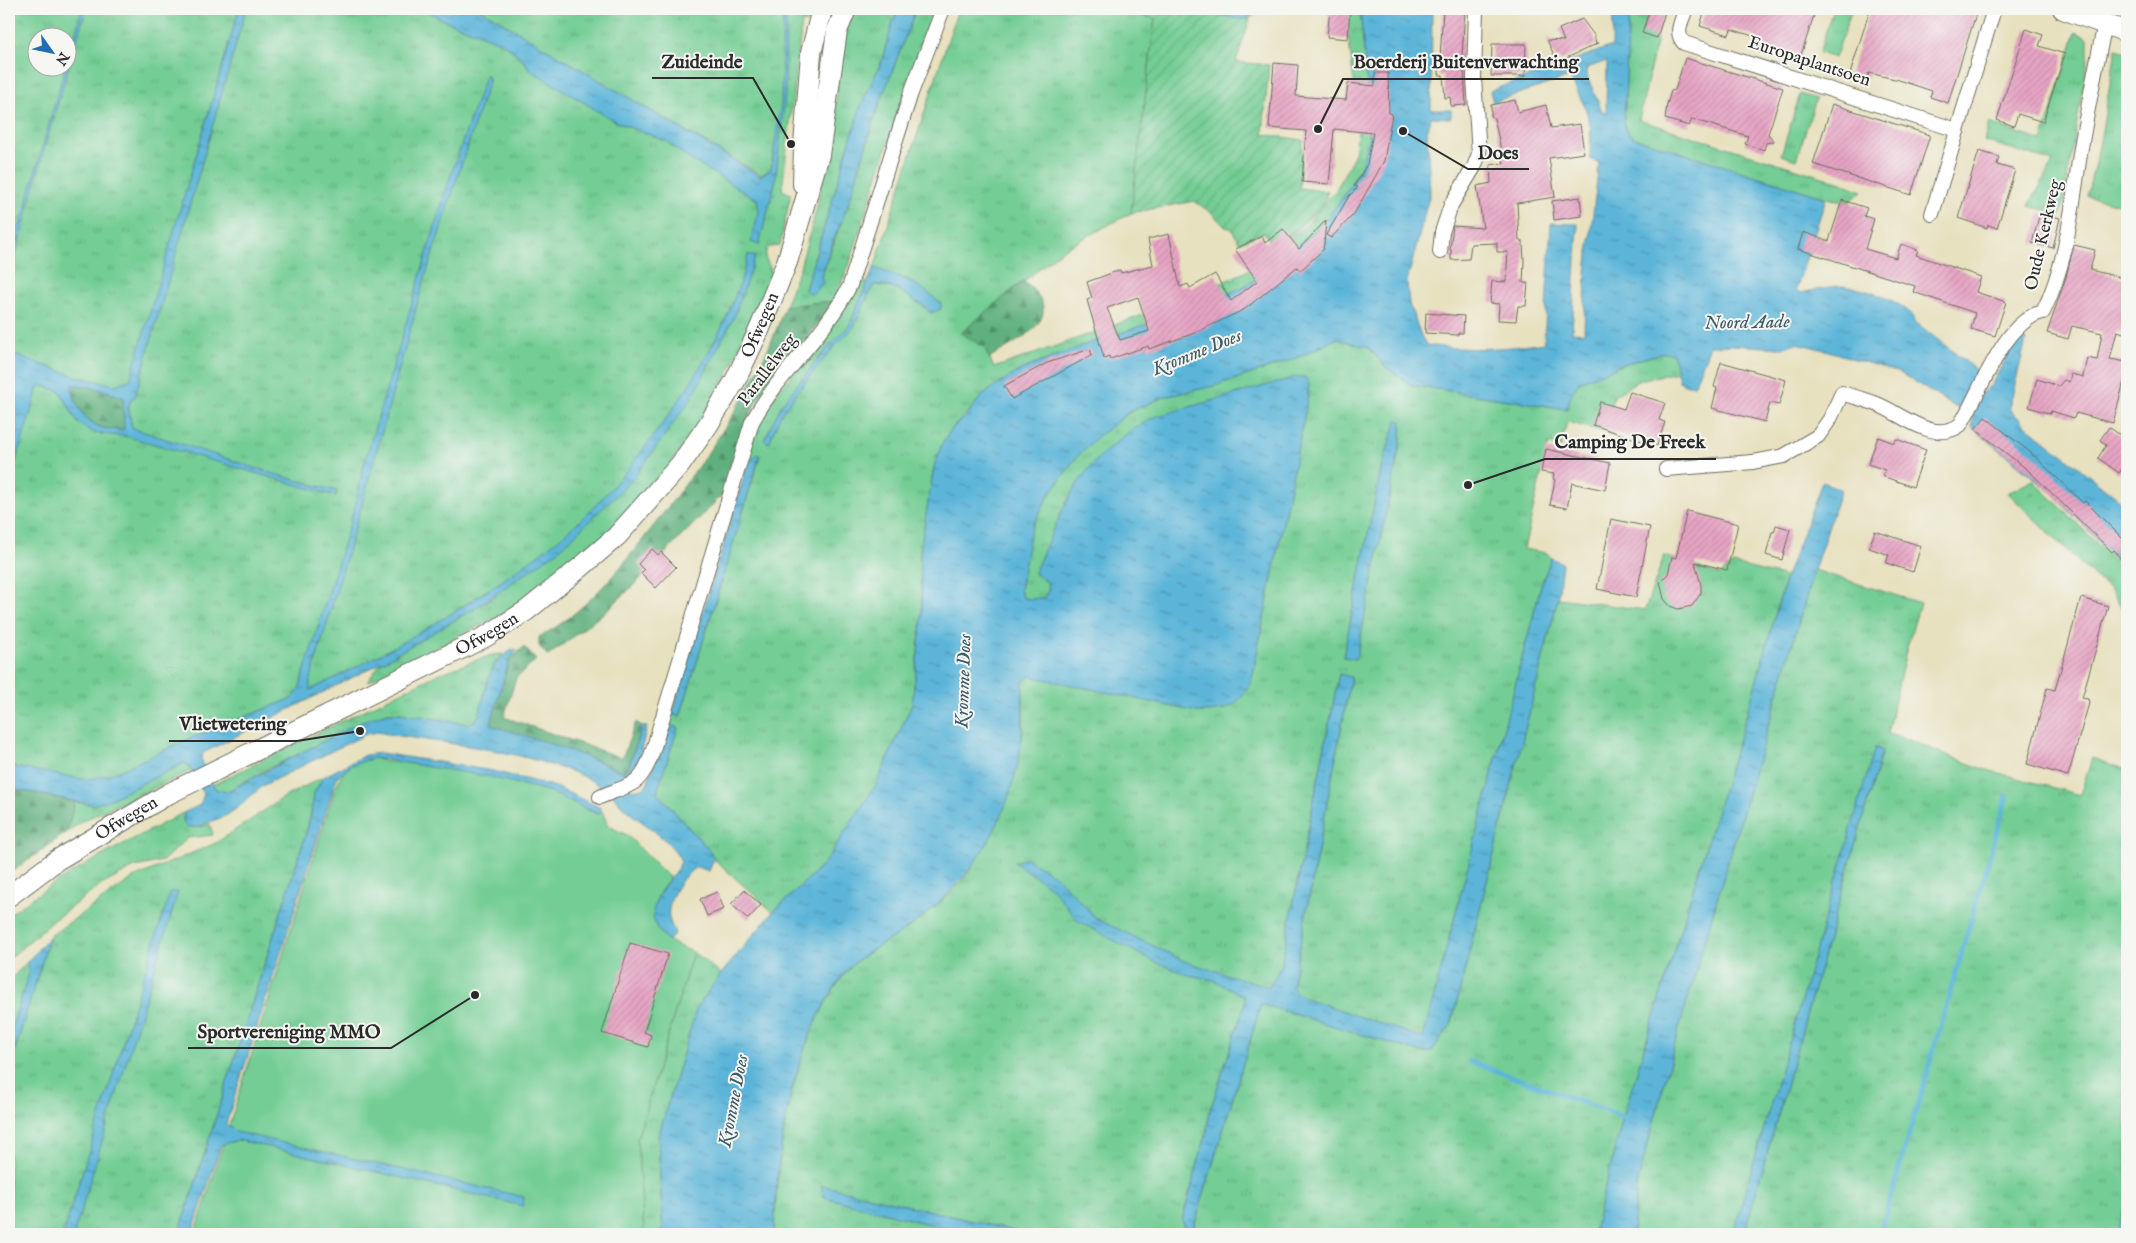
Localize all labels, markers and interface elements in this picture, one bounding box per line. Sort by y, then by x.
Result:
north arrow [28,28,78,78]
street label: Europaplantsoen [1745,31,1874,93]
callout: Zuideinde [652,44,753,78]
callout: Boerderij Buitenverwachting [1343,45,1589,79]
text: N [51,48,73,69]
text: Zuideinde [661,51,743,75]
text: Boerderij Buitenverwachting [1353,51,1579,75]
callout: Does [1468,135,1529,169]
text: Does [1478,142,1519,166]
street label: Oude Kerkweg [2020,177,2068,293]
street label: Ofwegen [736,289,785,362]
water label: Noord Aade [1704,310,1791,336]
water label: Kromme Does [1148,324,1246,382]
street label: Parallelweg [733,329,803,411]
callout: Camping De Freek [1545,425,1716,459]
text: Camping De Freek [1555,431,1706,455]
street label: Ofwegen [452,607,523,661]
water label: Kromme Does [950,633,978,729]
callout: Vlietwetering [169,707,297,741]
text: Vlietwetering [178,713,287,737]
street label: Ofwegen [91,791,163,846]
callout: Sportvereniging MMO [188,1014,391,1048]
text: Sportvereniging MMO [198,1021,381,1045]
water label: Kromme Does [713,1052,755,1150]

